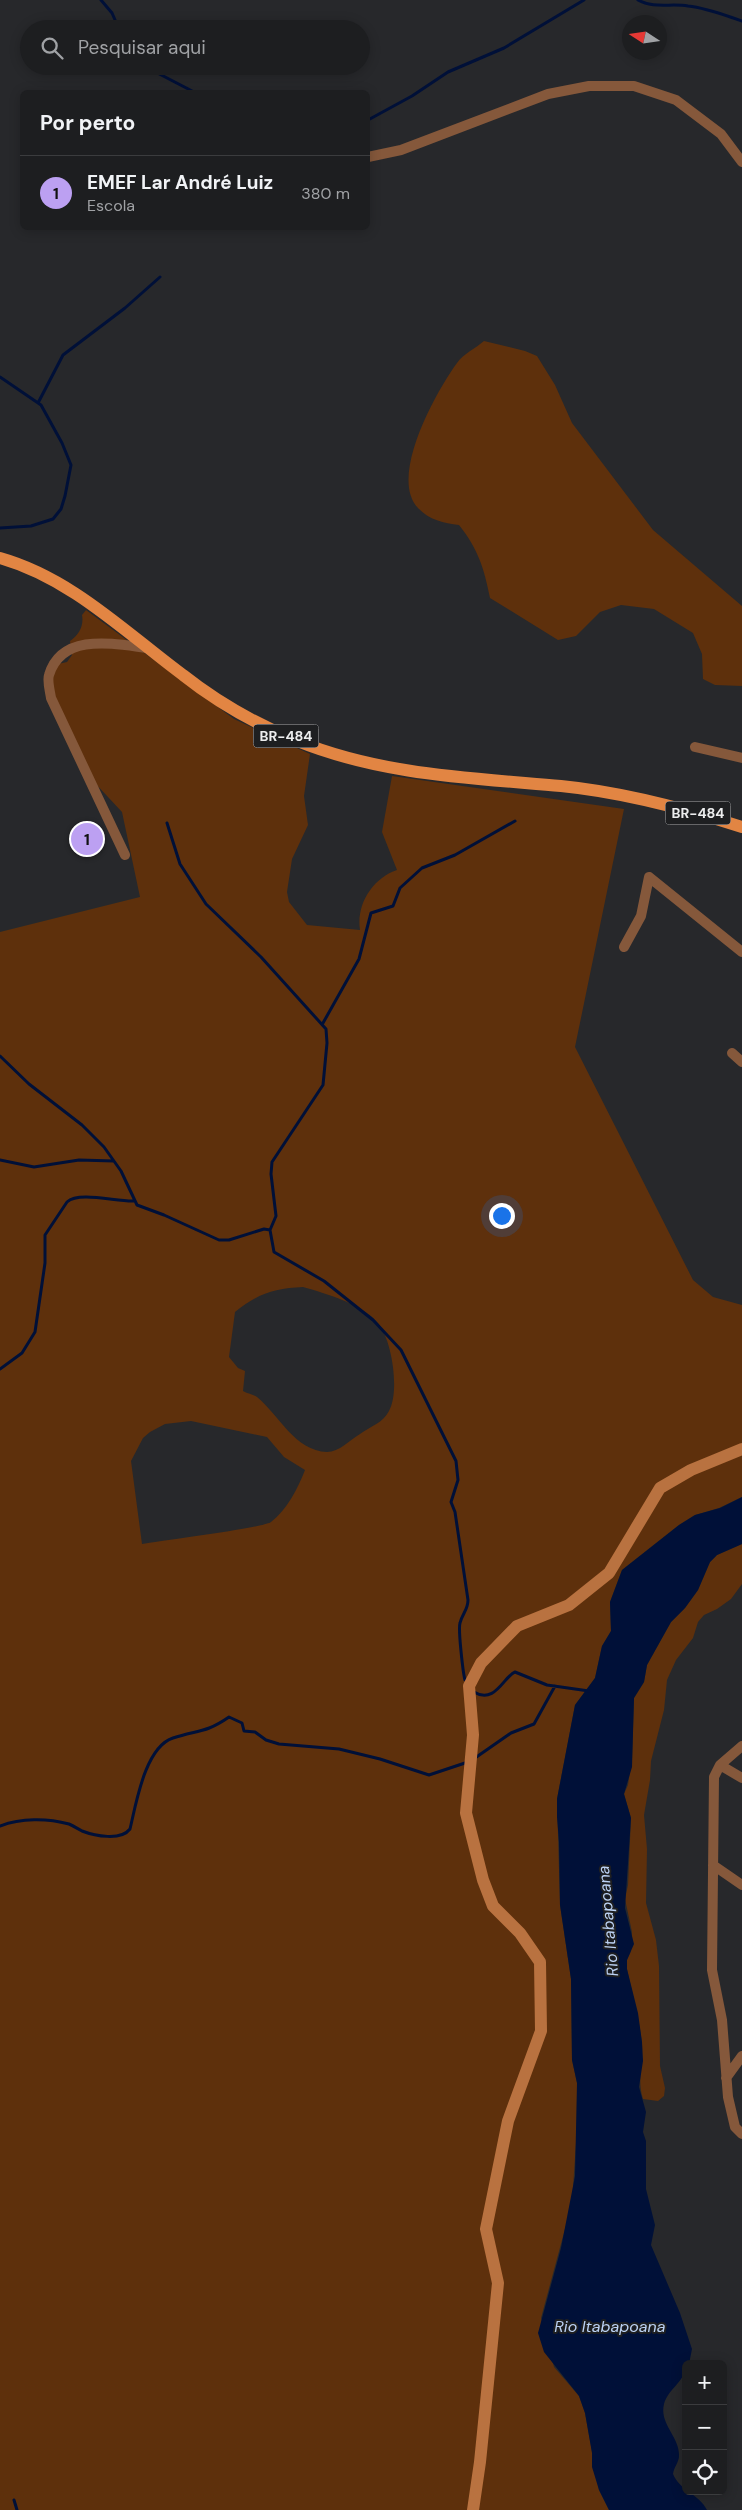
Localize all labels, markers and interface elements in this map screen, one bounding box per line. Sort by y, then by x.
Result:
north arrow [622,15,667,60]
search box [20,20,370,75]
icon: search [38,34,66,62]
text: Pesquisar aqui [78,35,206,60]
text: Por perto [40,109,135,137]
text: EMEF Lar André Luiz [87,170,273,195]
text: 1 [53,183,59,204]
text: 380 m [301,183,350,204]
text: Escola [87,195,135,216]
road number: BR-484 [254,724,318,748]
road number: BR-484 [666,801,730,824]
pin: 1 [71,820,103,858]
your location [489,1203,515,1229]
water label: Rio Itabapoana [593,1864,623,1977]
water label: Rio Itabapoana [554,2316,666,2337]
map controls [682,2360,727,2495]
button: + [682,2360,727,2405]
button: − [682,2405,727,2450]
button: locate [682,2450,727,2495]

